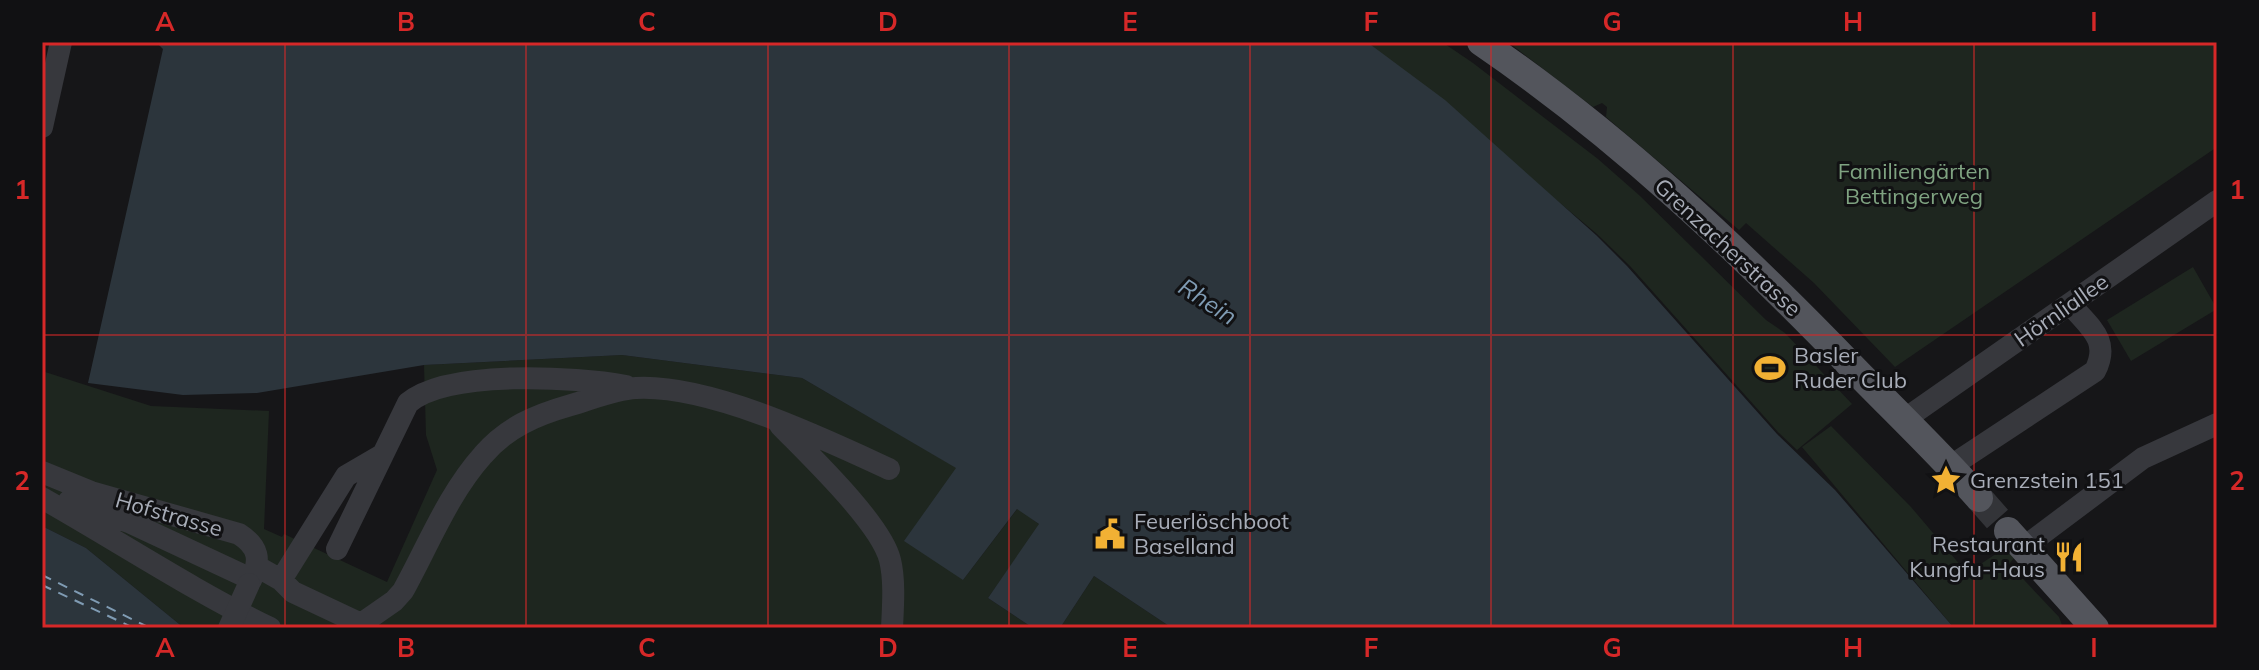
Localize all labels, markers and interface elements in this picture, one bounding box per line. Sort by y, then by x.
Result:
text: A [155,5,175,38]
text: B [397,5,415,38]
text: C [638,5,656,38]
text: D [878,5,898,38]
text: E [1122,5,1138,38]
text: F [1364,5,1379,38]
text: G [1602,5,1622,38]
text: H [1843,5,1863,38]
text: I [2090,5,2098,38]
park label: Familiengärten Bettingerweg [1838,157,1990,210]
street label: Grenzacherstrasse [1649,172,1807,322]
text: 1 [14,173,30,206]
text: 1 [2229,173,2245,206]
street label: Hörnliallee [2009,267,2113,353]
water label: Rhein [1173,271,1243,331]
place label: Basler Ruder Club [1794,341,1907,394]
sports icon: Basler Ruder Club [1753,351,1787,385]
place icon: Grenzstein 151 [1929,463,1963,497]
text: 2 [14,464,30,497]
text: 2 [2229,464,2245,497]
place label: Grenzstein 151 [1970,466,2124,494]
street label: Hofstrasse [112,485,226,543]
place label: Feuerlöschboot Baselland [1134,507,1289,560]
public building icon: Feuerlöschboot Baselland [1093,517,1127,551]
place label: Restaurant Kungfu-Haus [1909,530,2045,583]
restaurant icon: Restaurant Kungfu-Haus [2052,540,2086,574]
text: A [155,631,175,664]
text: B [397,631,415,664]
text: C [638,631,656,664]
text: D [878,631,898,664]
text: E [1122,631,1138,664]
text: F [1364,631,1379,664]
text: G [1602,631,1622,664]
text: H [1843,631,1863,664]
text: I [2090,631,2098,664]

